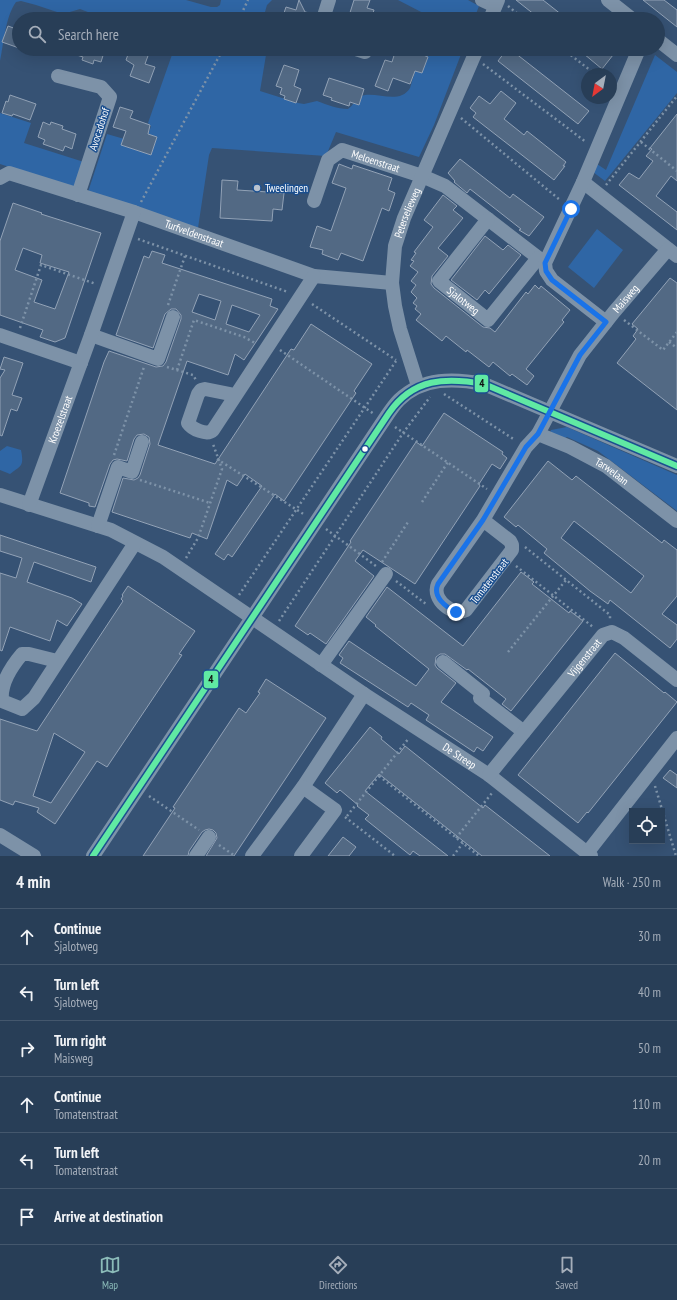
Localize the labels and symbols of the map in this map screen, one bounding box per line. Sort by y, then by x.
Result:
north arrow [581,68,617,104]
street label: Avocadohof [86,105,113,152]
street label: Meloenstraat [350,147,402,175]
place label: Tweelingen [265,181,308,195]
marker: Tweelingen [252,183,262,193]
street label: Peterselieweg [391,185,423,240]
route start [562,200,580,218]
street label: Turfveldenstraat [163,216,226,250]
street label: Maisweg [609,281,642,316]
street label: Sjalotweg [444,283,482,318]
line badge: 4 [474,374,489,393]
text: 4 [479,376,485,390]
street label: Kroezelstraat [45,394,75,445]
unlabelled marker [360,444,370,454]
street label: Tarwelaan [593,454,632,488]
street label: Tomatenstraat [467,555,511,607]
route end [447,603,465,621]
street label: Vijgenstraat [564,636,604,681]
line badge: 4 [203,670,219,689]
text: 4 [208,672,214,686]
street label: De Streep [440,740,479,772]

